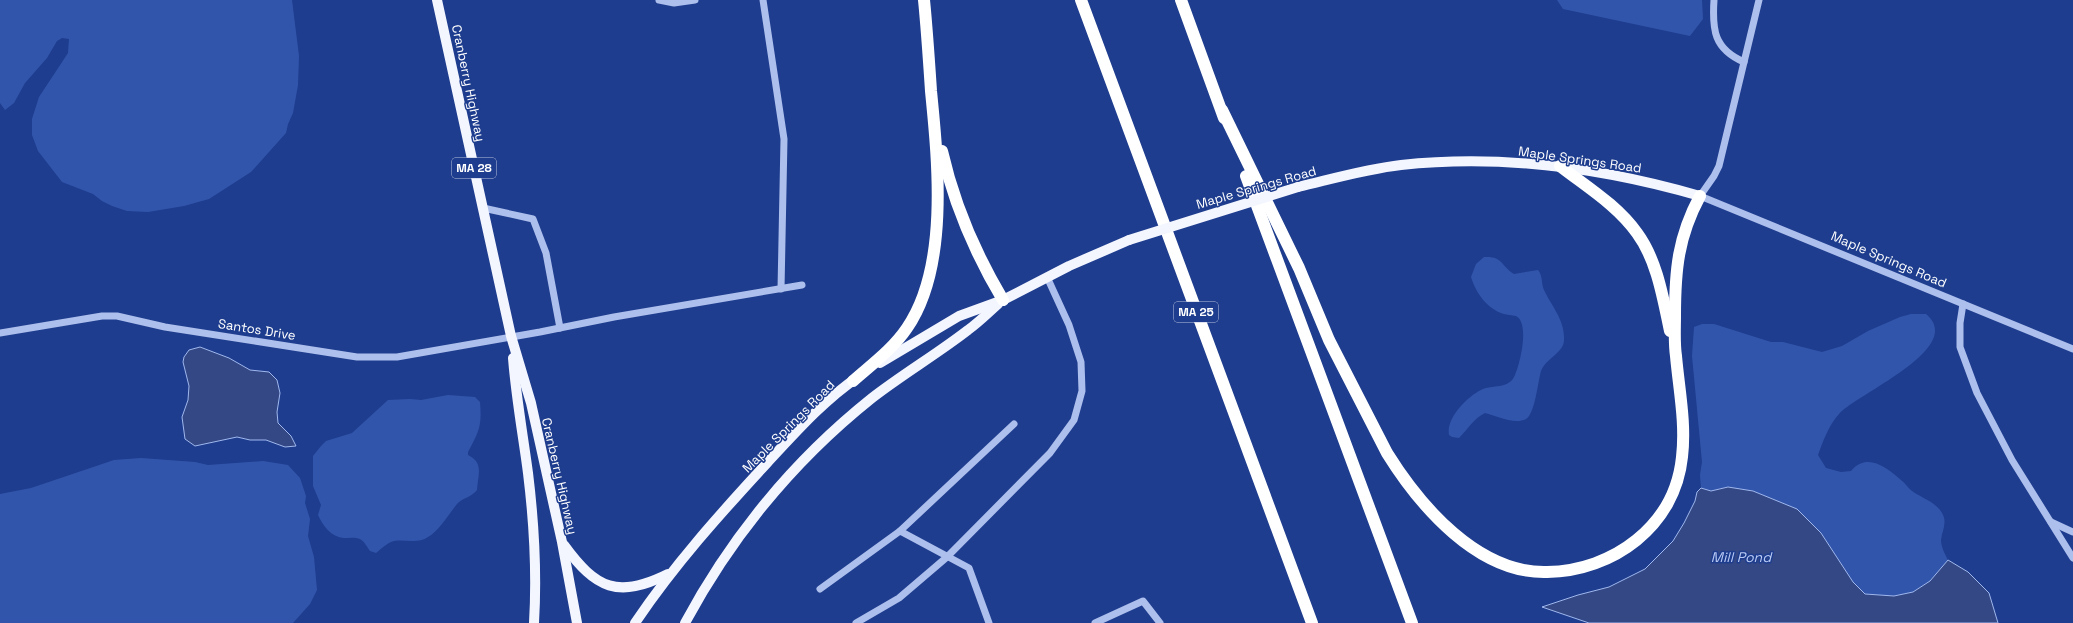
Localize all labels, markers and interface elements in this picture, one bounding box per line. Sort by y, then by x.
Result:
street label: Cranberry Highway [448,23,489,143]
street label: Maple Springs Road [1517,142,1643,177]
road number: MA 28 [452,158,496,178]
street label: Maple Springs Road [1194,162,1318,213]
street label: Maple Springs Road [1828,227,1949,292]
road number: MA 25 [1174,302,1218,322]
street label: Santos Drive [217,315,297,344]
street label: Maple Springs Road [738,376,838,476]
street label: Cranberry Highway [538,416,581,536]
water label: Mill Pond [1711,548,1773,566]

